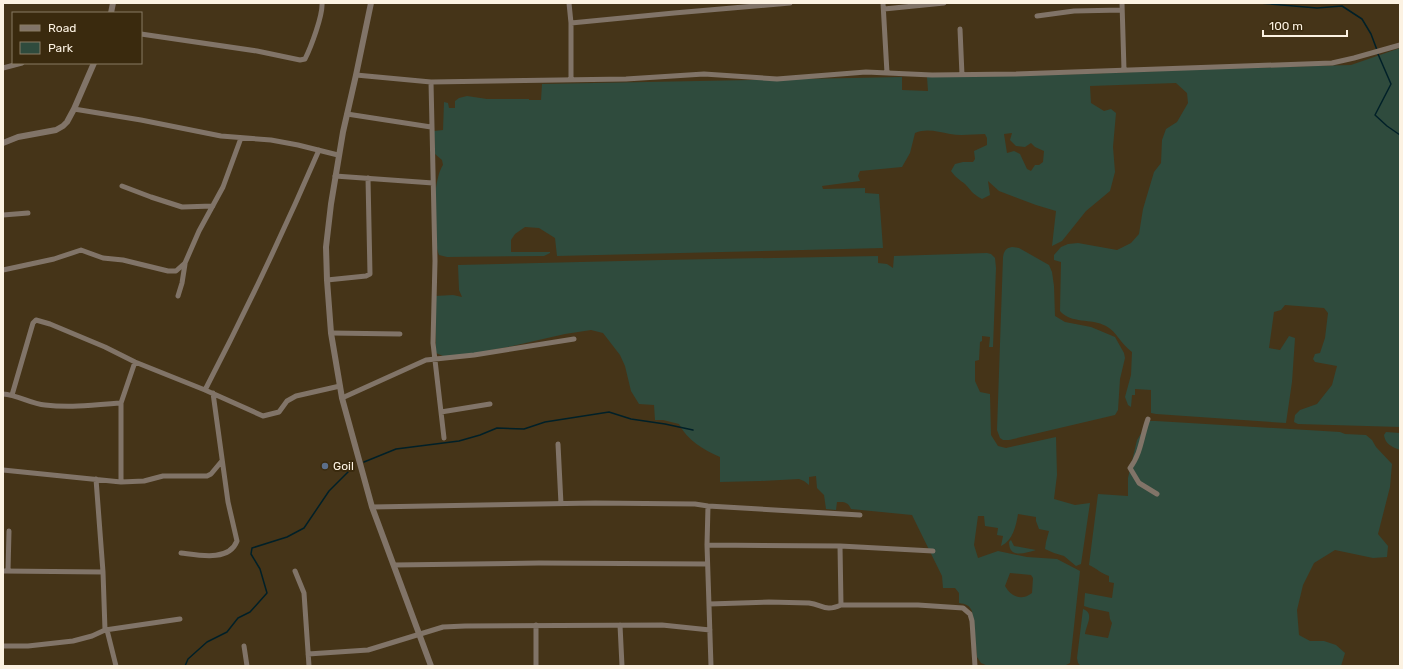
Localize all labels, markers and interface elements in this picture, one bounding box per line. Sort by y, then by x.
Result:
legend [12,12,142,64]
scale bar [1263,12,1347,38]
text: 100 m [1269,19,1303,33]
text: Road [48,21,76,35]
text: Park [48,41,74,55]
place label: Goil [333,459,354,473]
marker: Goil [320,461,330,471]

